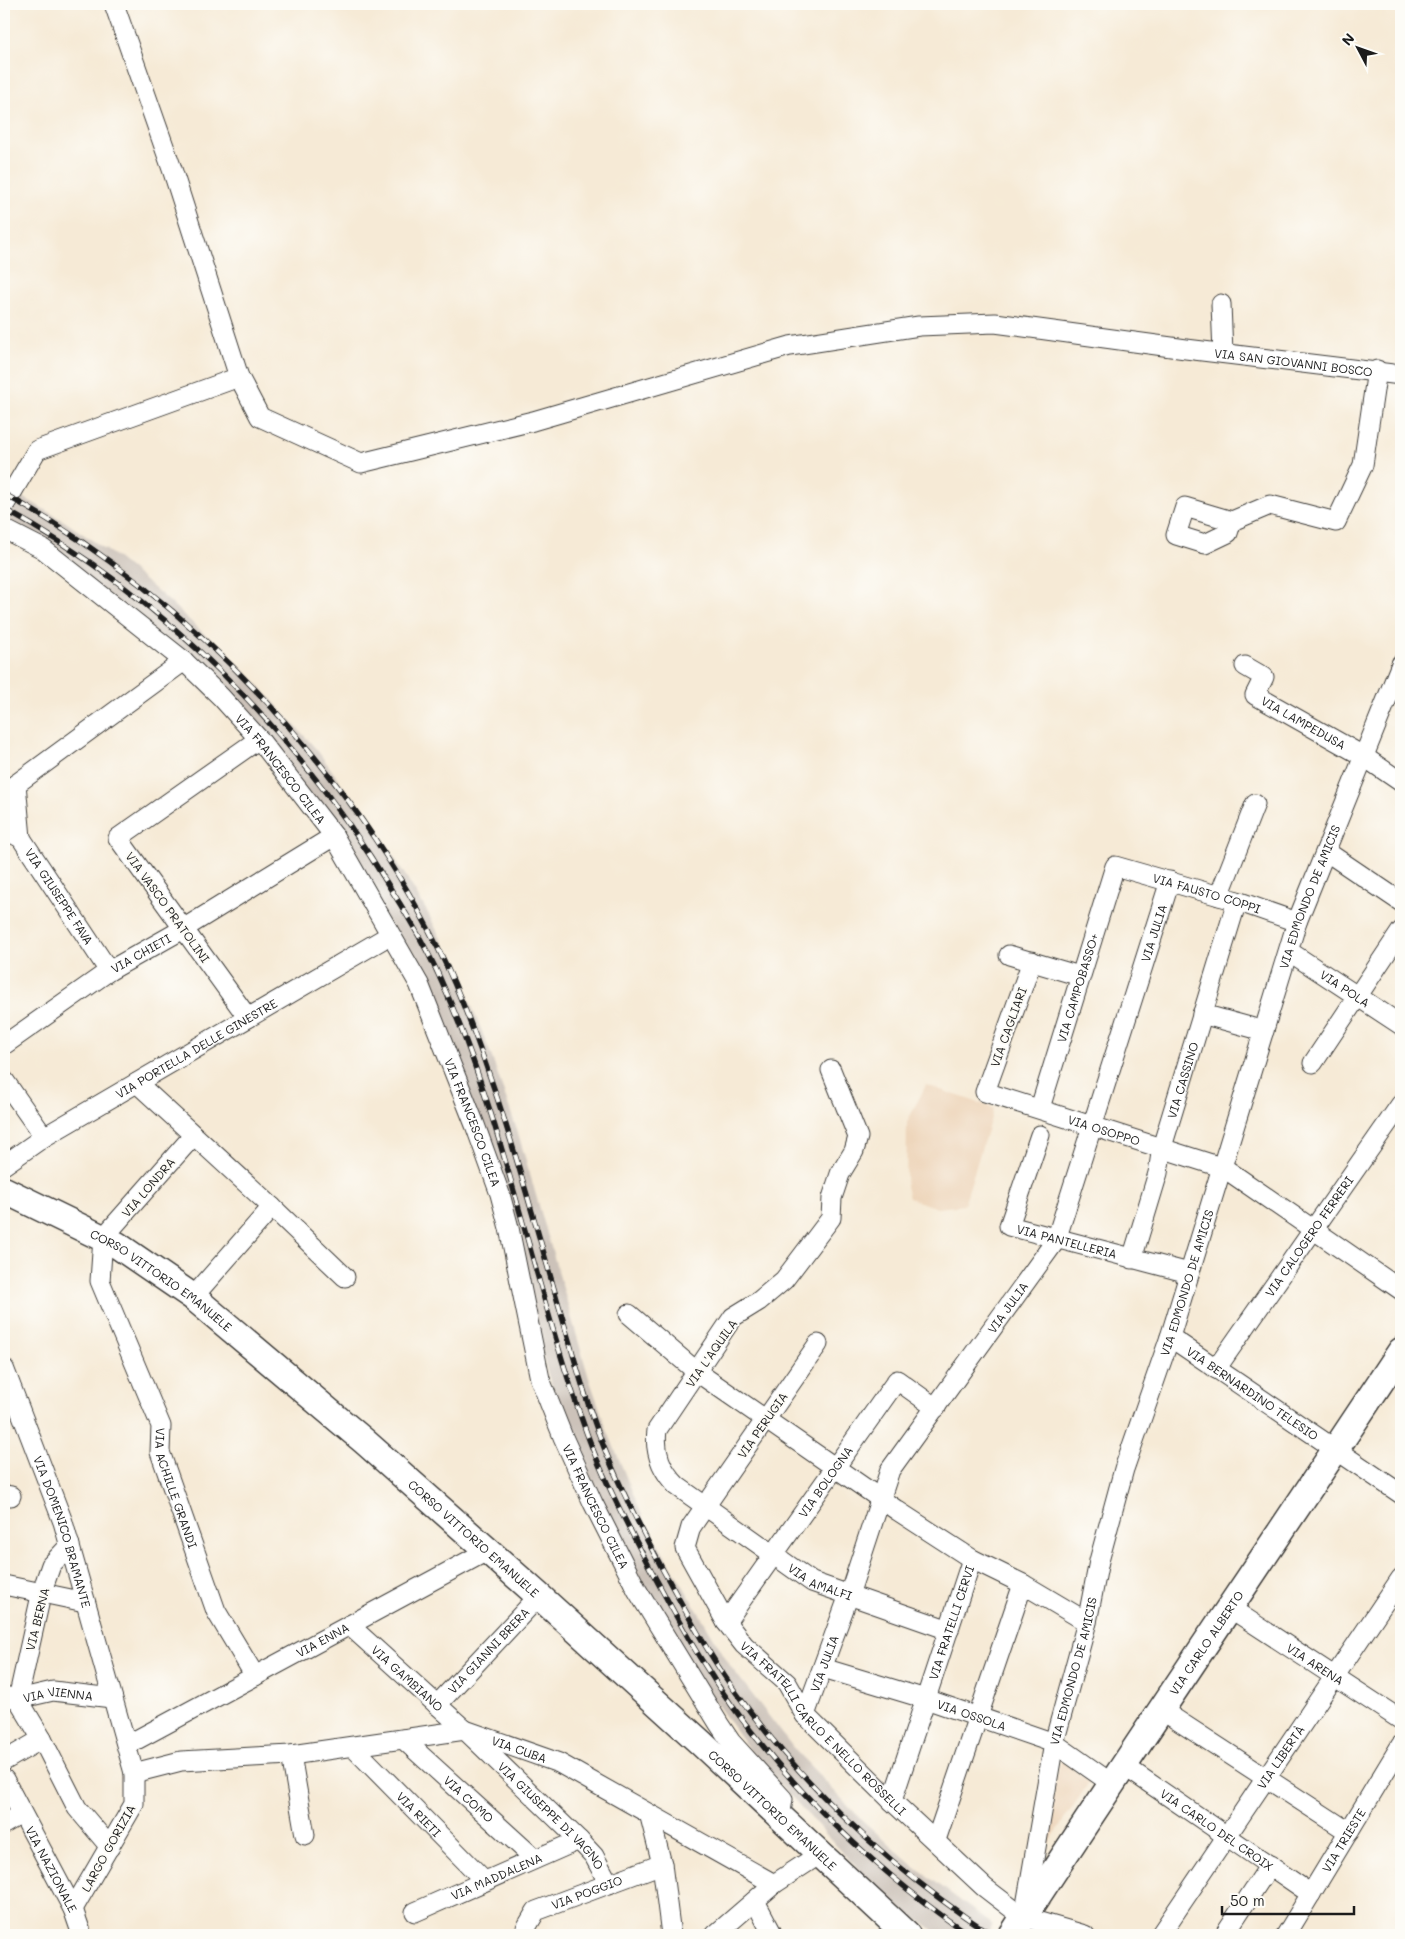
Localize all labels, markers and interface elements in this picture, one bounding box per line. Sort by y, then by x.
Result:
north arrow [1332,22,1382,72]
text: N [1337,29,1358,49]
street label: VIA SAN GIOVANNI BOSCO [1213,344,1374,380]
street label: VIA LAMPEDUSA [1258,692,1349,753]
street label: VIA FRANCESCO CILEA [232,710,330,827]
street label: VIA EDMONDO DE AMICIS [1275,822,1343,971]
street label: VIA GIUSEPPE FAVA [22,845,97,948]
street label: VIA VASCO PRATOLINI [122,848,214,966]
street label: VIA FAUSTO COPPI [1151,869,1263,917]
street label: VIA JULIA [1137,902,1170,964]
street label: VIA CHIETI [108,930,174,976]
street label: VIA CAMPOBASSO+ [1053,931,1102,1044]
street label: VIA POLA [1317,966,1373,1011]
street label: VIA CAGLIARI [986,985,1030,1069]
street label: VIA PORTELLA DELLE GINESTRE [112,995,280,1102]
street label: VIA CASSINO [1163,1040,1202,1120]
street label: VIA FRANCESCO CILEA [441,1056,505,1189]
street label: VIA OSOPPO [1066,1111,1142,1149]
street label: VIA LONDRA [118,1154,178,1220]
street label: VIA CALOGERO FERRERI [1261,1173,1356,1300]
street label: VIA EDMONDO DE AMICIS [1156,1207,1217,1358]
street label: VIA PANTELLERIA [1015,1220,1119,1262]
street label: CORSO VITTORIO EMANUELE [88,1225,236,1335]
street label: VIA JULIA [983,1278,1031,1336]
street label: VIA L'AQUILA [682,1316,740,1390]
street label: VIA BERNARDINO TELESIO [1184,1343,1322,1444]
street label: VIA PERUGIA [733,1389,791,1461]
street label: VIA ACHILLE GRANDI [152,1427,201,1550]
street label: VIA FRANCESCO CILEA [559,1442,633,1571]
street label: VIA BOLOGNA [794,1443,856,1520]
street label: VIA DOMENICO BRAMANTE [30,1453,95,1610]
street label: CORSO VITTORIO EMANUELE [405,1476,543,1601]
street label: VIA AMALFI [785,1560,854,1603]
street label: VIA FRATELLI CERVI [925,1563,977,1682]
street label: VIA BERNA [21,1586,53,1652]
street label: VIA CARLO ALBERTO [1165,1587,1247,1698]
street label: VIA EDMONDO DE AMICIS [1046,1595,1100,1747]
street label: VIA GIANNI BRERA [444,1604,533,1697]
street label: VIA ENNA [293,1619,352,1660]
street label: VIA JULIA [806,1633,842,1694]
street label: VIA FRATELLI CARLO E NELLO ROSSELLI [737,1638,910,1818]
street label: VIA ARENA [1284,1639,1347,1688]
street label: VIA GAMBIANO [368,1641,447,1715]
street label: VIA VIENNA [21,1683,94,1706]
street label: VIA OSSOLA [935,1695,1009,1734]
street label: VIA LIBERTÀ [1253,1722,1308,1792]
street label: VIA CUBA [490,1732,549,1766]
street label: CORSO VITTORIO EMANUELE [705,1746,840,1874]
street label: VIA GIUSEPPE DI VAGNO [495,1758,608,1872]
street label: VIA COMO [440,1772,497,1826]
street label: VIA CARLO DEL CROIX [1157,1785,1277,1874]
street label: VIA RIETI [393,1788,445,1840]
street label: LARGO GORIZIA [77,1801,139,1895]
street label: VIA TRIESTE [1318,1805,1369,1875]
street label: VIA NAZIONALE [22,1823,81,1915]
street label: VIA MADDALENA [448,1849,545,1903]
street label: VIA POGGIO [549,1872,625,1913]
scale bar [1222,1884,1355,1916]
text: 50 m [1230,1890,1265,1910]

